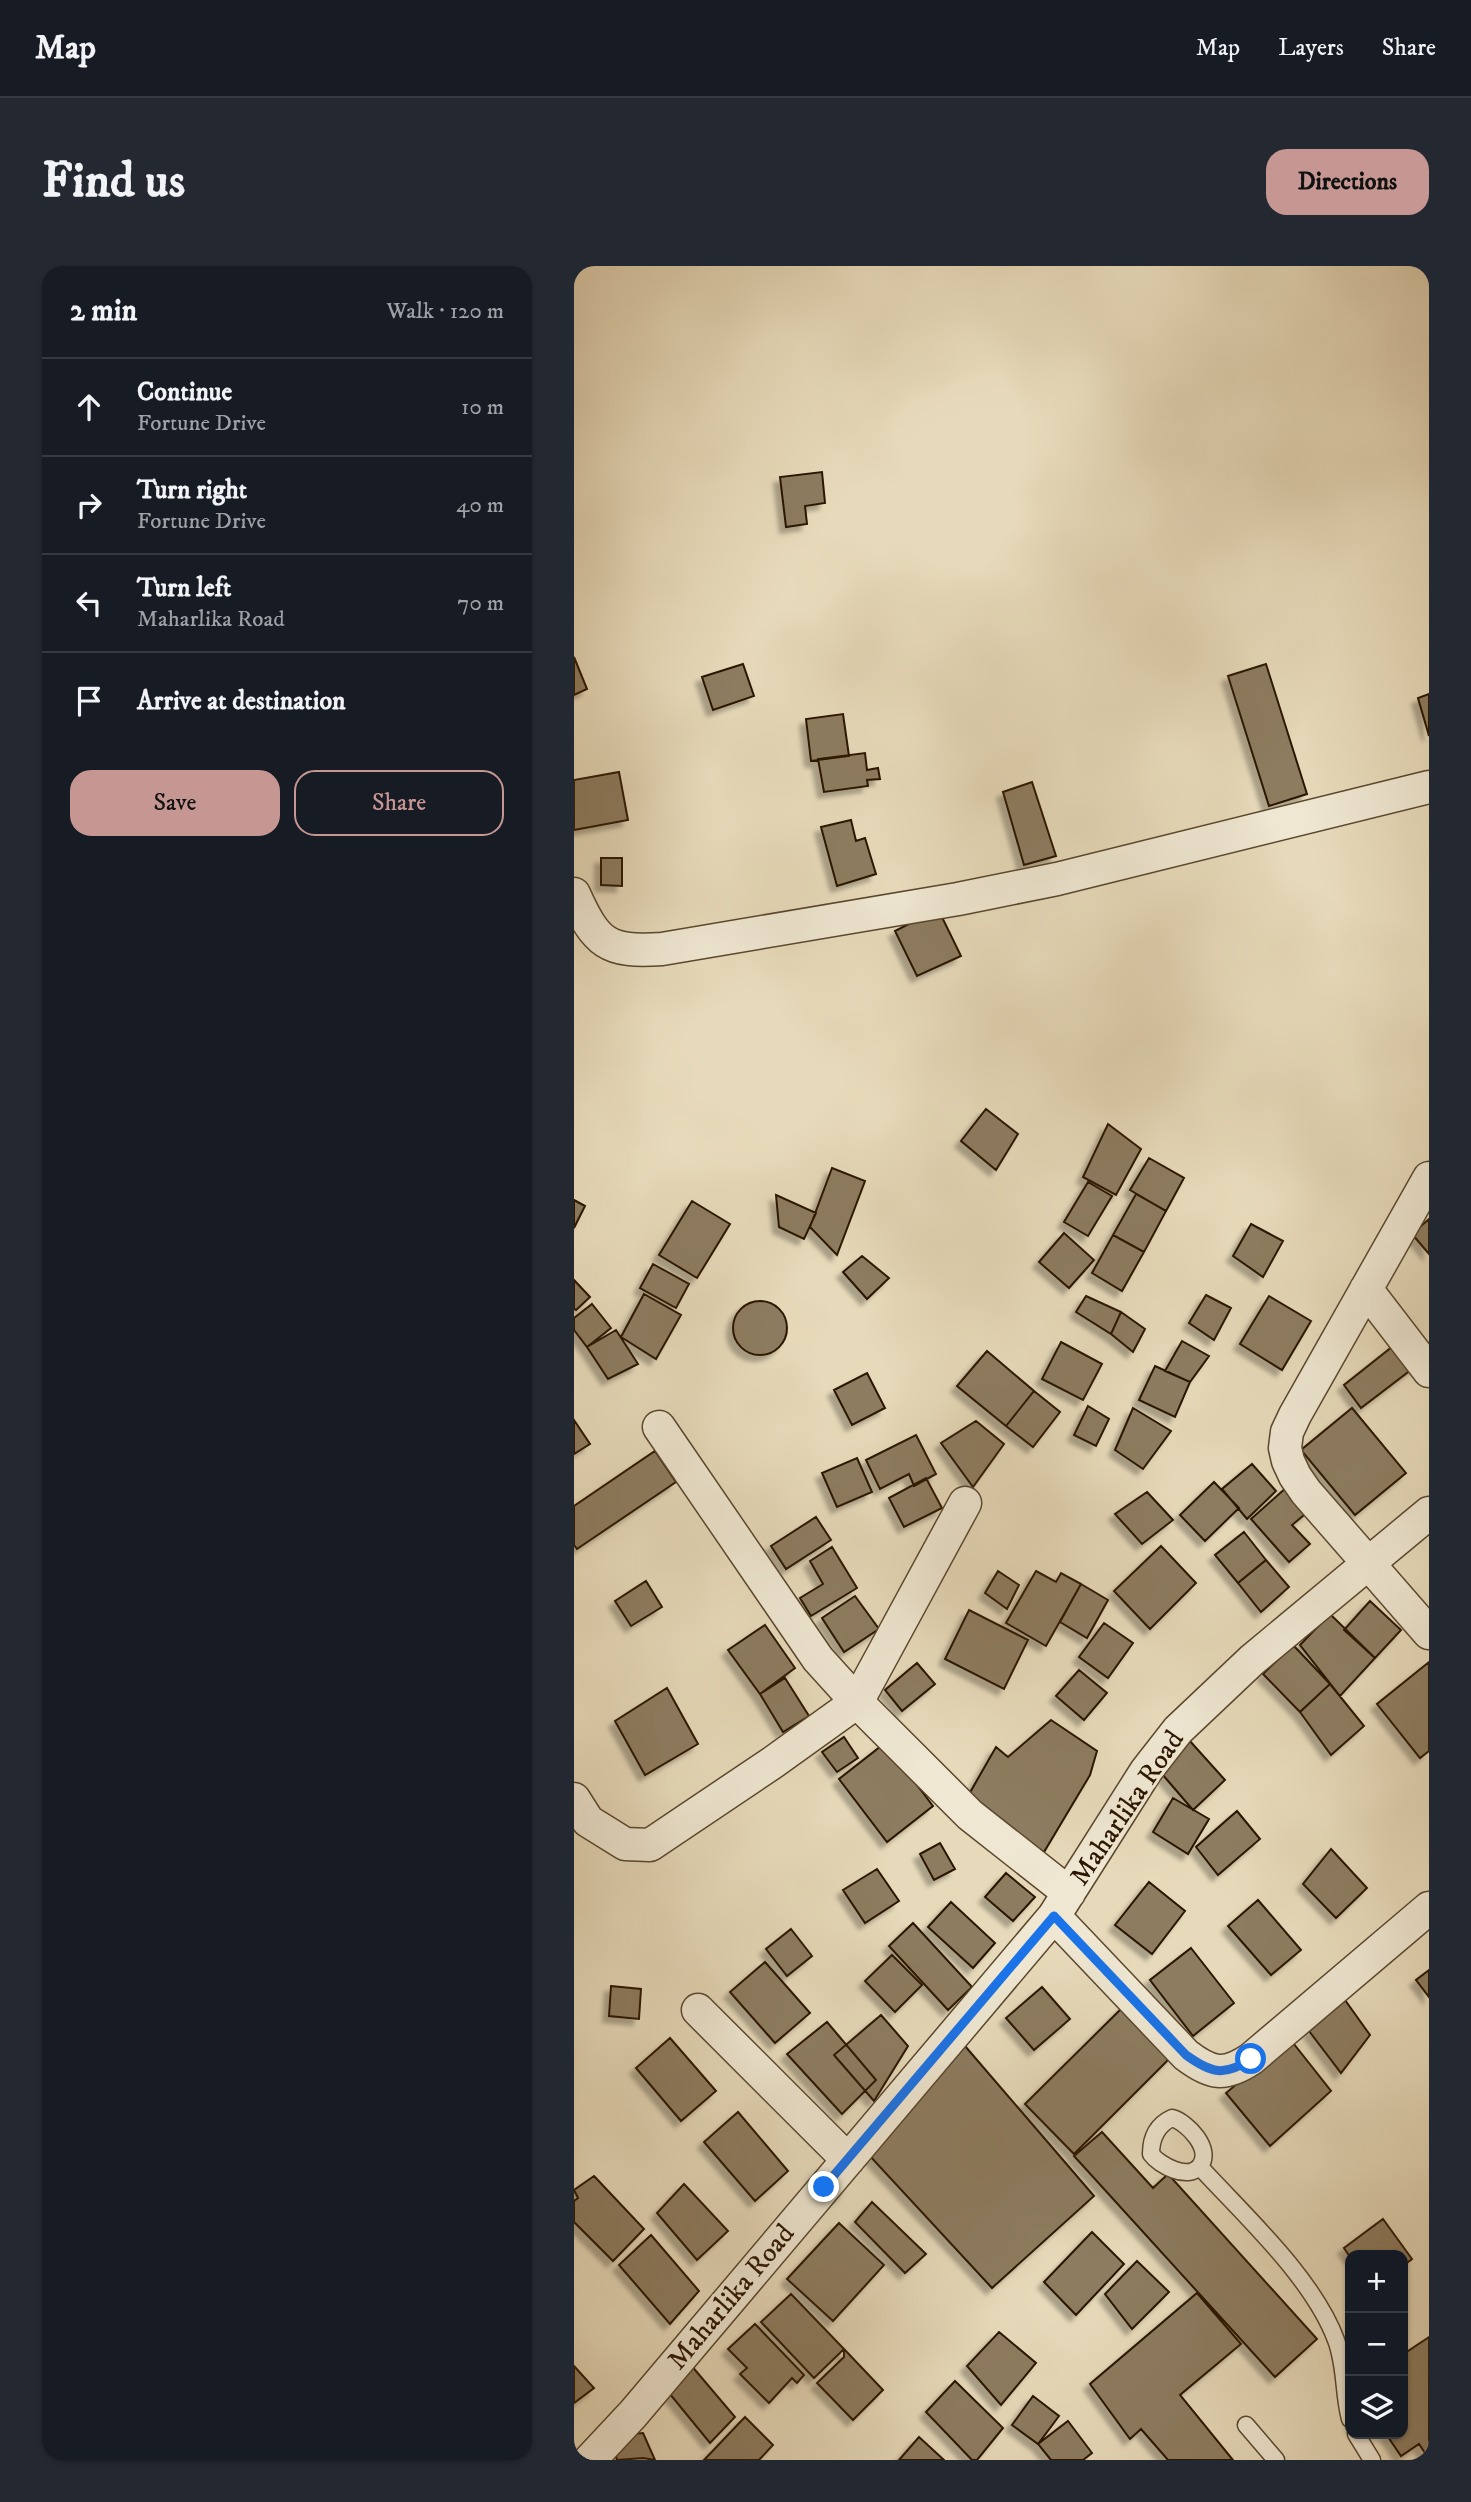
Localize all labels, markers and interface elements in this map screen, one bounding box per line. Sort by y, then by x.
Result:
text: Map [35,28,96,69]
text: Map [1196,33,1240,63]
text: Layers [1278,33,1344,63]
text: Share [1382,33,1436,63]
button: Directions [1266,149,1429,215]
text: Find us [42,151,185,213]
text: 2 min [70,293,137,330]
text: Walk · 120 m [386,297,504,326]
text: Continue [137,376,232,409]
icon: ahead [70,388,108,426]
text: 10 m [461,393,504,422]
text: Fortune Drive [137,409,266,438]
text: Turn right [137,474,247,507]
icon: right [70,486,108,524]
text: 40 m [456,491,504,520]
text: Fortune Drive [137,507,266,536]
text: Turn left [137,572,231,605]
icon: left [70,584,108,622]
text: 70 m [457,589,504,618]
text: Maharlika Road [137,605,285,634]
icon: arrive [70,682,108,720]
text: Arrive at destination [137,685,346,718]
button: Save [70,770,280,836]
button: Share [294,770,504,836]
street label: Maharlika Road [1062,1724,1192,1892]
route start [1235,2043,1266,2074]
route end [808,2171,839,2202]
street label: Maharlika Road [660,2217,802,2377]
map controls [1345,2250,1408,2439]
button: + [1345,2250,1408,2313]
button: − [1345,2313,1408,2376]
button: layers [1345,2376,1408,2439]

